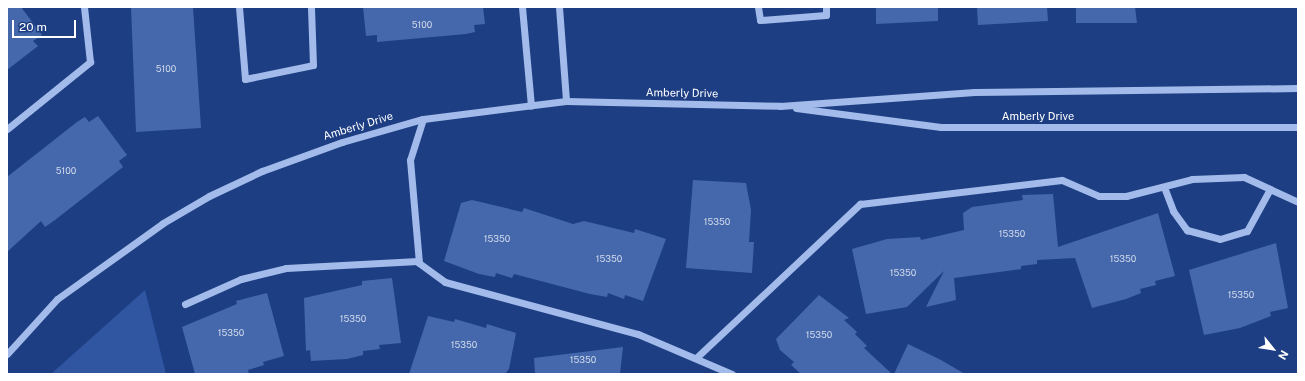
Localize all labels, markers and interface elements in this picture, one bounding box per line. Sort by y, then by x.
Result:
scale bar [14,12,78,38]
text: 20 m [19,20,47,34]
house number: 5100 [412,20,432,30]
house number: 5100 [156,64,176,74]
street label: Amberly Drive [646,86,718,100]
street label: Amberly Drive [321,109,395,143]
street label: Amberly Drive [1002,109,1074,123]
house number: 5100 [56,166,76,176]
house number: 15350 [704,217,730,227]
house number: 15350 [999,229,1025,239]
house number: 15350 [484,234,510,244]
house number: 15350 [596,254,622,264]
house number: 15350 [1110,254,1136,264]
house number: 15350 [890,268,916,278]
house number: 15350 [1228,290,1254,300]
house number: 15350 [340,314,366,324]
house number: 15350 [218,328,244,338]
north arrow [1253,329,1293,369]
house number: 15350 [806,330,832,340]
house number: 15350 [451,340,477,350]
text: N [1276,348,1291,362]
house number: 15350 [570,355,596,365]

